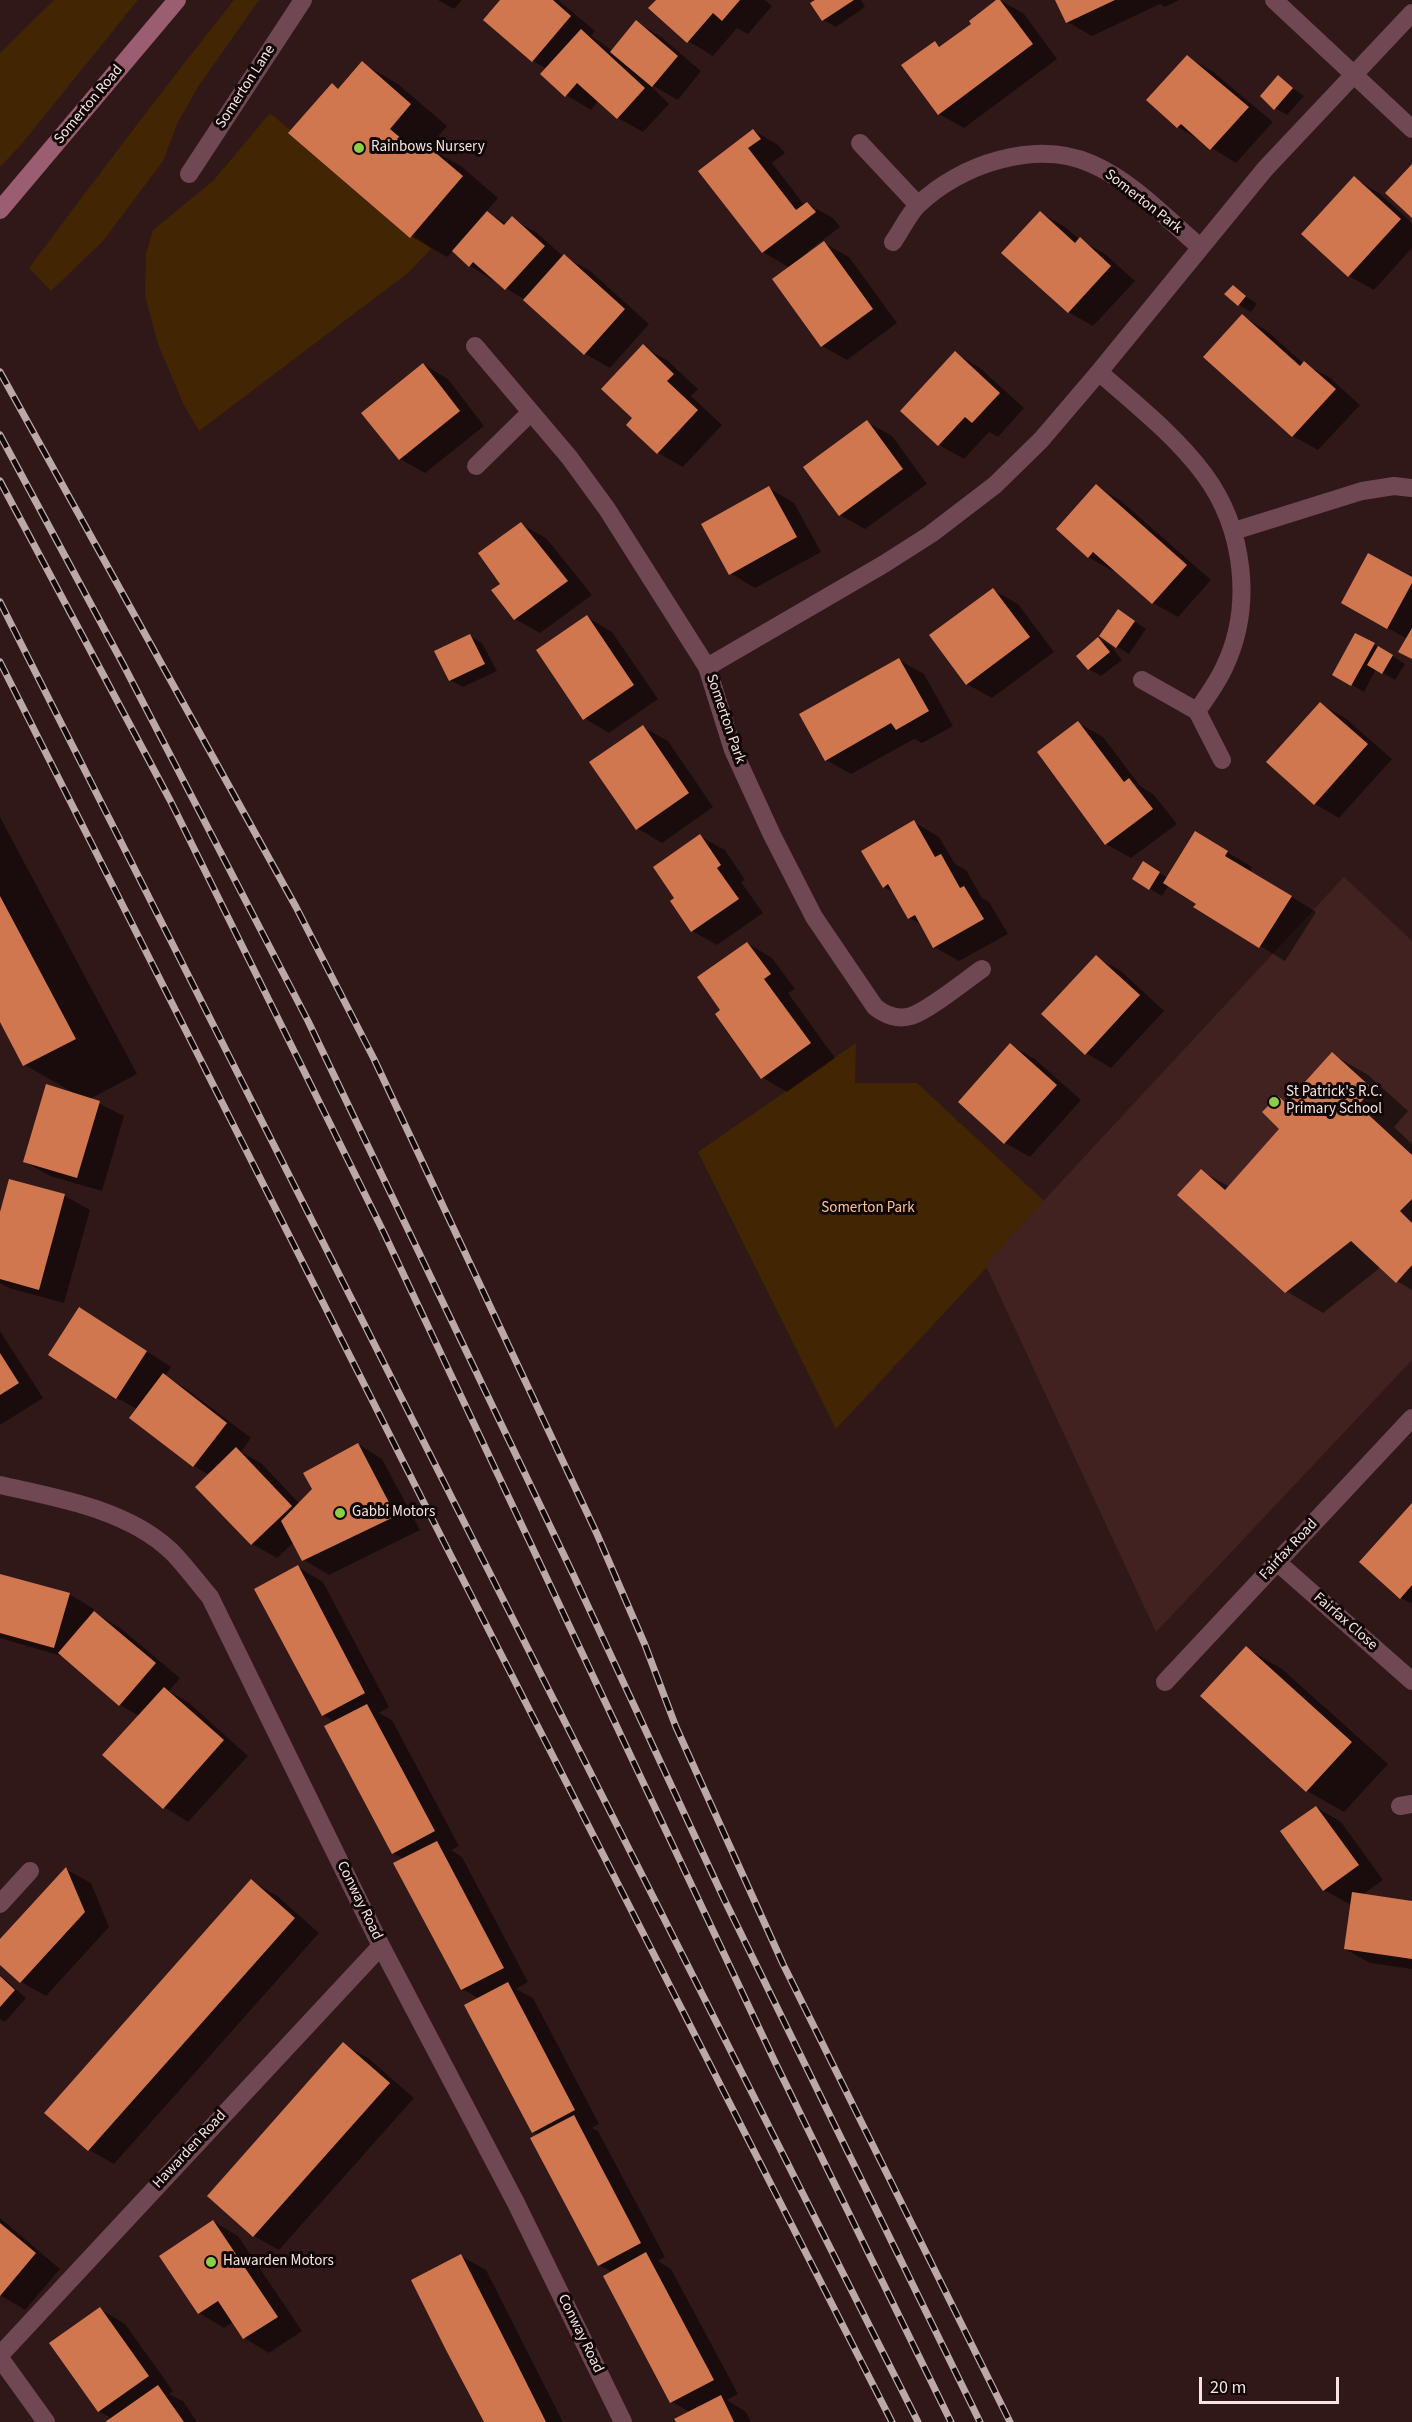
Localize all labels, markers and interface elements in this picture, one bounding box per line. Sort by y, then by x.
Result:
street label: Somerton Lane [212,42,280,132]
street label: Somerton Road [51,62,127,148]
place label: Rainbows Nursery [371,139,485,157]
marker: Rainbows Nursery [352,141,366,155]
street label: Somerton Park [1101,166,1185,238]
street label: Somerton Park [701,672,749,766]
place label: St Patrick's R.C. Primary School [1286,1084,1382,1119]
marker: St Patrick's R.C. Primary School [1267,1095,1281,1109]
park label: Somerton Park [821,1200,915,1218]
place label: Gabbi Motors [352,1504,435,1522]
marker: Gabbi Motors [333,1506,347,1520]
street label: Fairfax Road [1256,1516,1322,1584]
street label: Fairfax Close [1309,1589,1381,1655]
street label: Conway Road [332,1859,386,1943]
street label: Hawarden Road [149,2107,231,2193]
place label: Hawarden Motors [223,2253,334,2271]
marker: Hawarden Motors [204,2255,218,2269]
street label: Conway Road [553,2292,607,2376]
scale bar [1202,2365,1342,2403]
text: 20 m [1210,2375,1246,2400]

